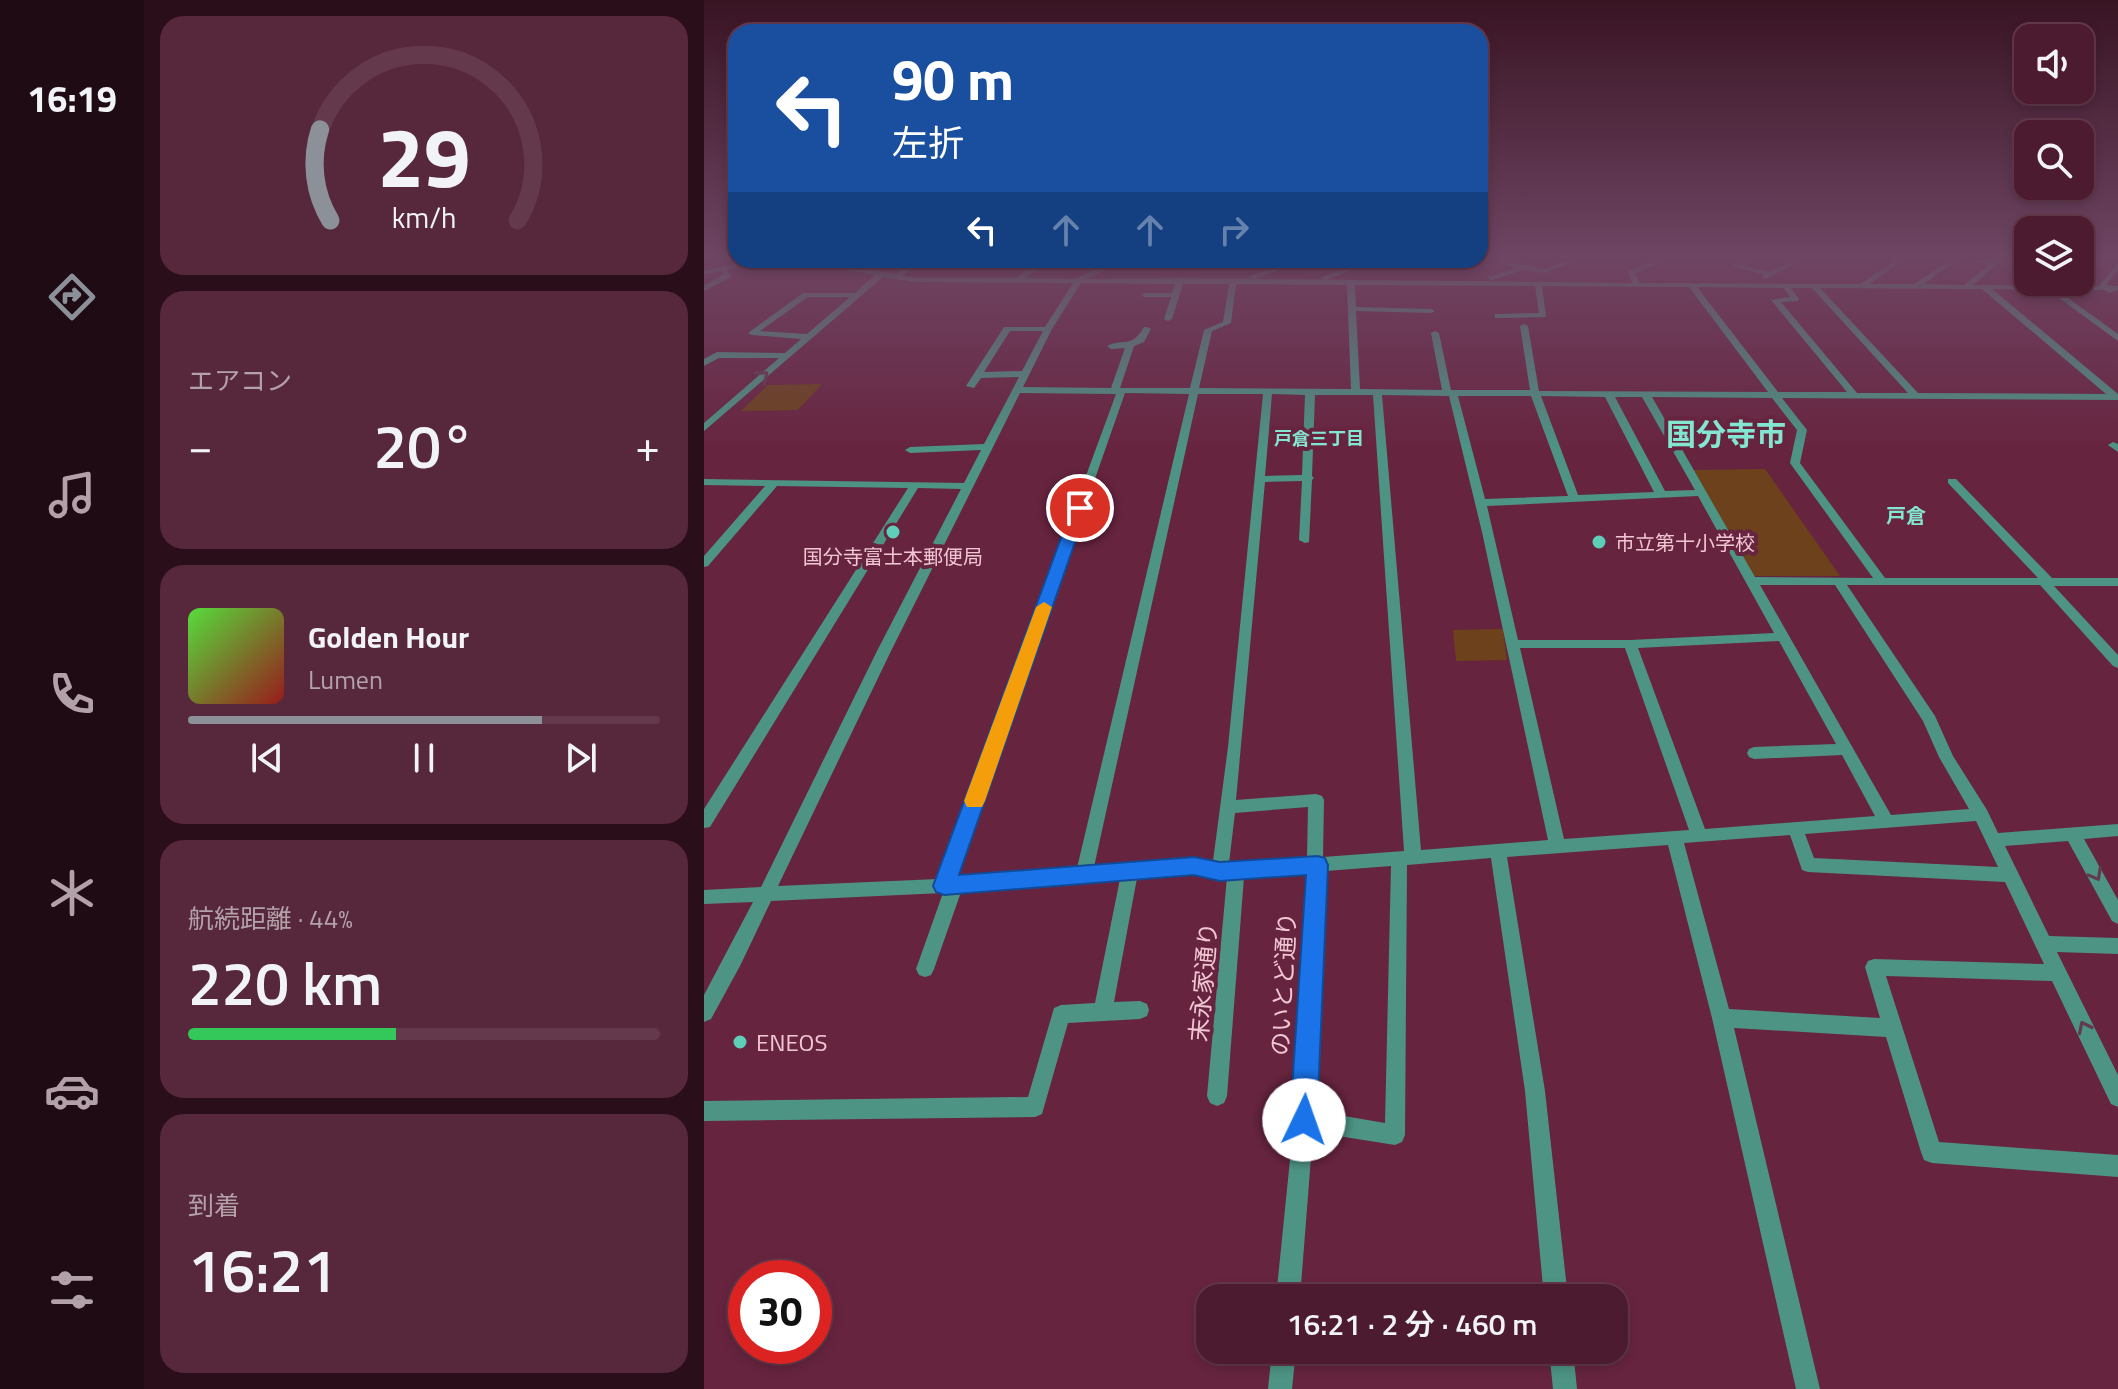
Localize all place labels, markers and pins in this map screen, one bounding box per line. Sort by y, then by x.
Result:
pin [1046,474,1114,542]
marker: 国分寺富士本郵便局 [884,523,902,541]
place label: 市立第十小学校 [1615,527,1755,558]
marker: 市立第十小学校 [1590,533,1608,551]
place label: 国分寺富士本郵便局 [803,541,983,572]
place label: ENEOS [756,1024,827,1060]
marker: ENEOS [731,1033,749,1051]

